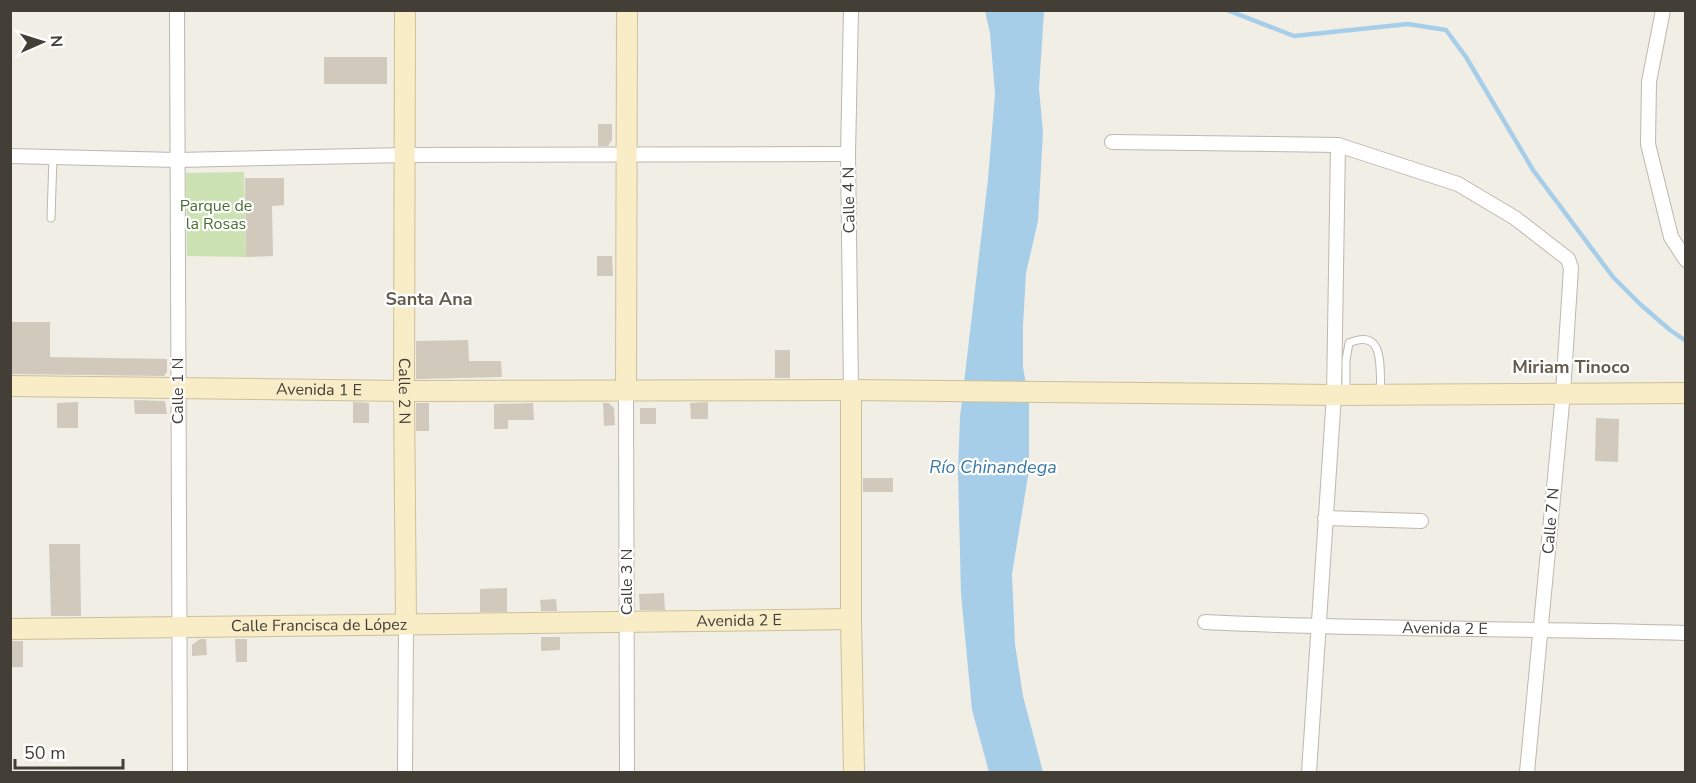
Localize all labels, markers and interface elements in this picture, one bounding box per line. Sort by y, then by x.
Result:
north arrow [12,12,72,72]
text: N [45,35,67,48]
street label: Calle 4 N [837,167,861,233]
park label: Parque de la Rosas [180,195,252,235]
district label: Santa Ana [385,287,473,311]
district label: Miriam Tinoco [1512,355,1630,379]
street label: Calle 1 N [167,358,189,424]
street label: Calle 2 N [393,358,415,424]
street label: Avenida 1 E [276,378,362,401]
water label: Río Chinandega [929,455,1057,479]
street label: Calle 7 N [1537,487,1565,555]
street label: Calle 3 N [616,549,638,615]
street label: Avenida 2 E [696,609,782,632]
street label: Calle Francisca de López [231,614,407,637]
street label: Avenida 2 E [1402,617,1488,640]
scale bar [15,732,123,770]
text: 50 m [24,741,66,765]

